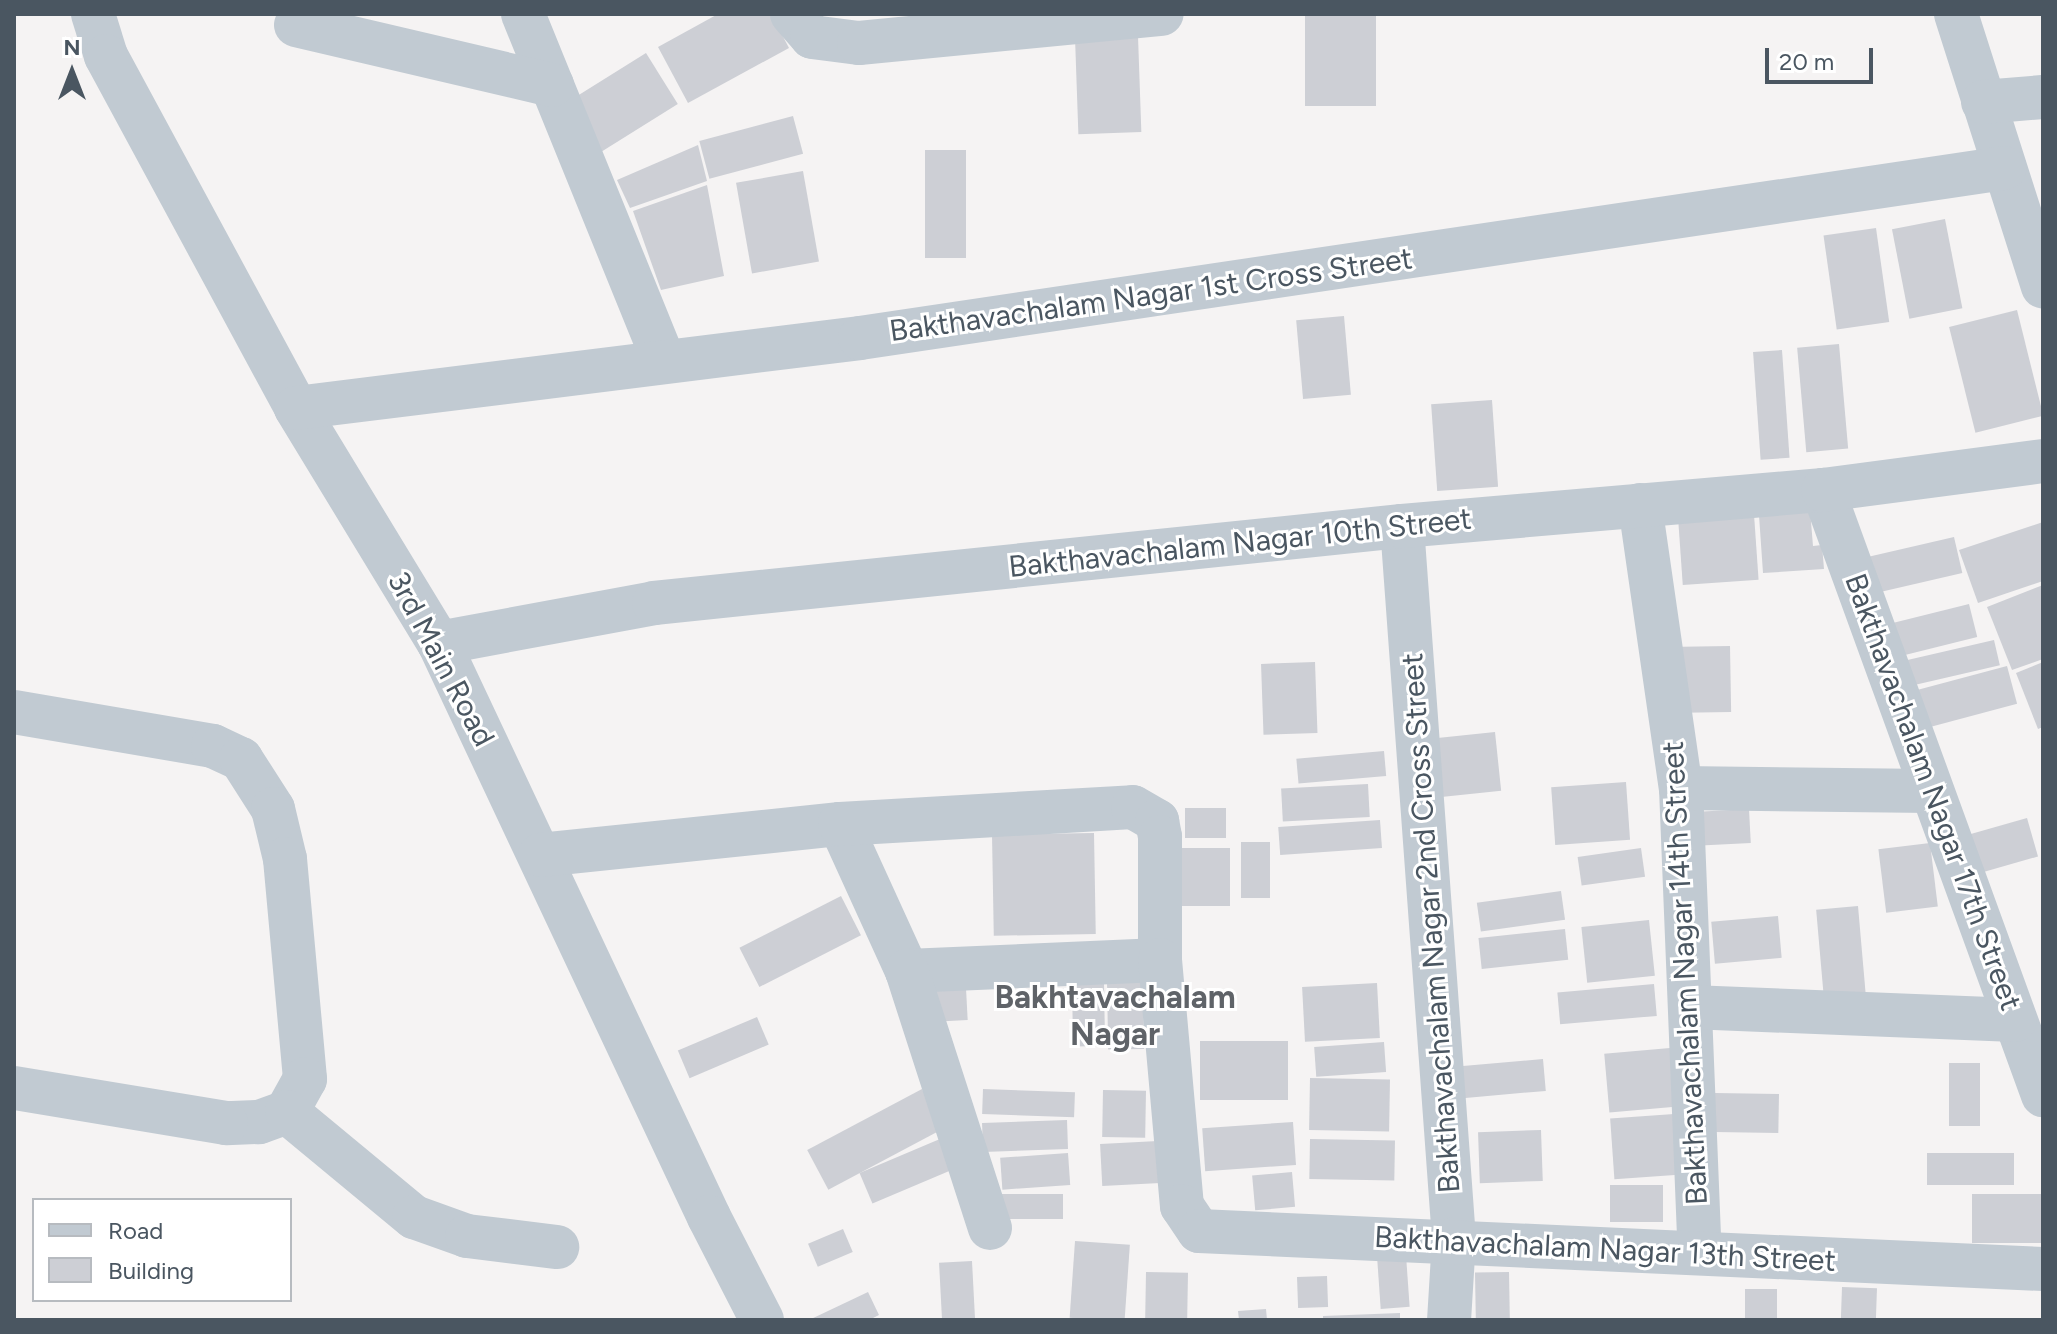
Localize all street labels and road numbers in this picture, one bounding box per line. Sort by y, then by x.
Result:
street label: Bakthavachalam Nagar 1st Cross Street [887,240,1415,350]
street label: Bakthavachalam Nagar 10th Street [1007,501,1473,585]
street label: 3rd Main Road [380,566,502,752]
street label: Bakthavachalam Nagar 17th Street [1837,569,2029,1015]
street label: Bakthavachalam Nagar 2nd Cross Street [1394,652,1468,1194]
street label: Bakthavachalam Nagar 14th Street [1655,740,1715,1206]
street label: Bakthavachalam Nagar 13th Street [1373,1219,1837,1279]

